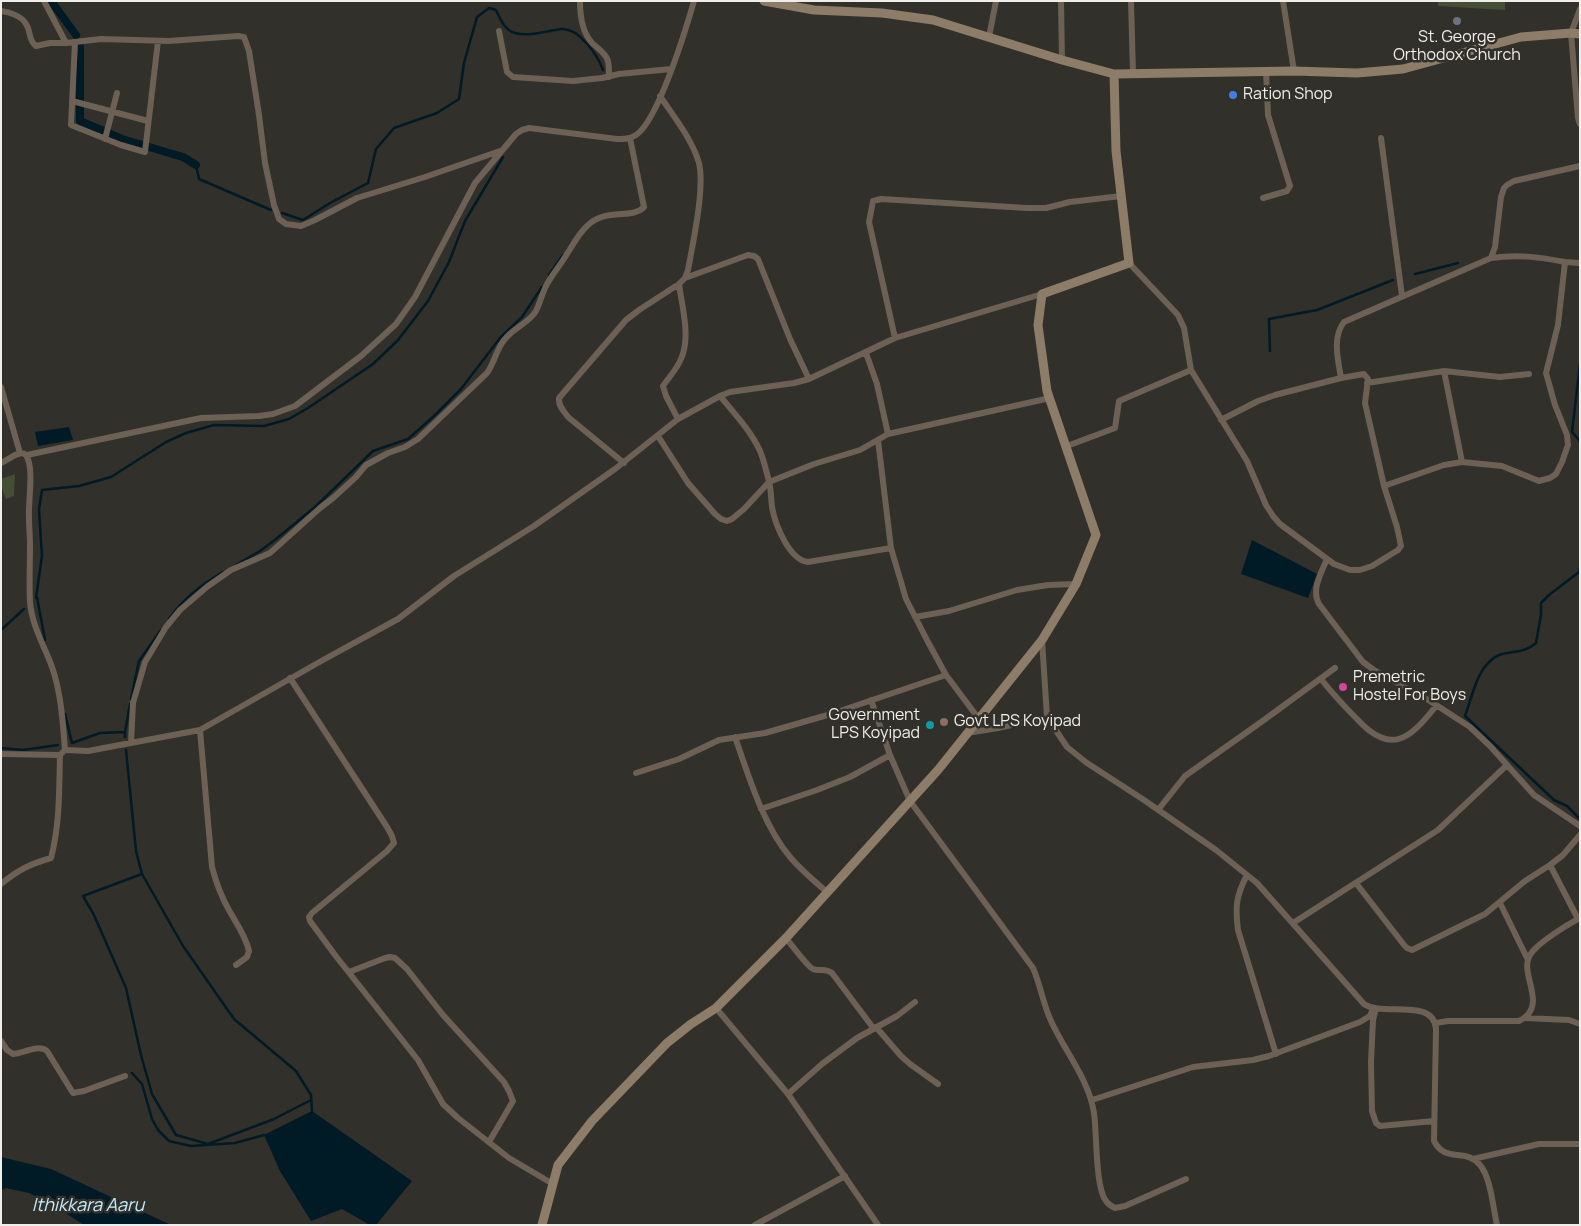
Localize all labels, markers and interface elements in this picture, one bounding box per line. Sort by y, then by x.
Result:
marker: St. George Orthodox Church [1451,15,1463,27]
place label: St. George Orthodox Church [1393,28,1521,66]
place label: Ration Shop [1243,85,1333,105]
marker: Ration Shop [1227,89,1239,101]
place label: Premetric Hostel For Boys [1353,668,1466,706]
marker: Premetric Hostel For Boys [1337,681,1349,693]
place label: Government LPS Koyipad [829,706,920,744]
place label: Govt LPS Koyipad [954,712,1081,732]
marker: Govt LPS Koyipad [938,716,950,728]
marker: Government LPS Koyipad [924,719,936,731]
water label: Ithikkara Aaru [32,1195,144,1217]

